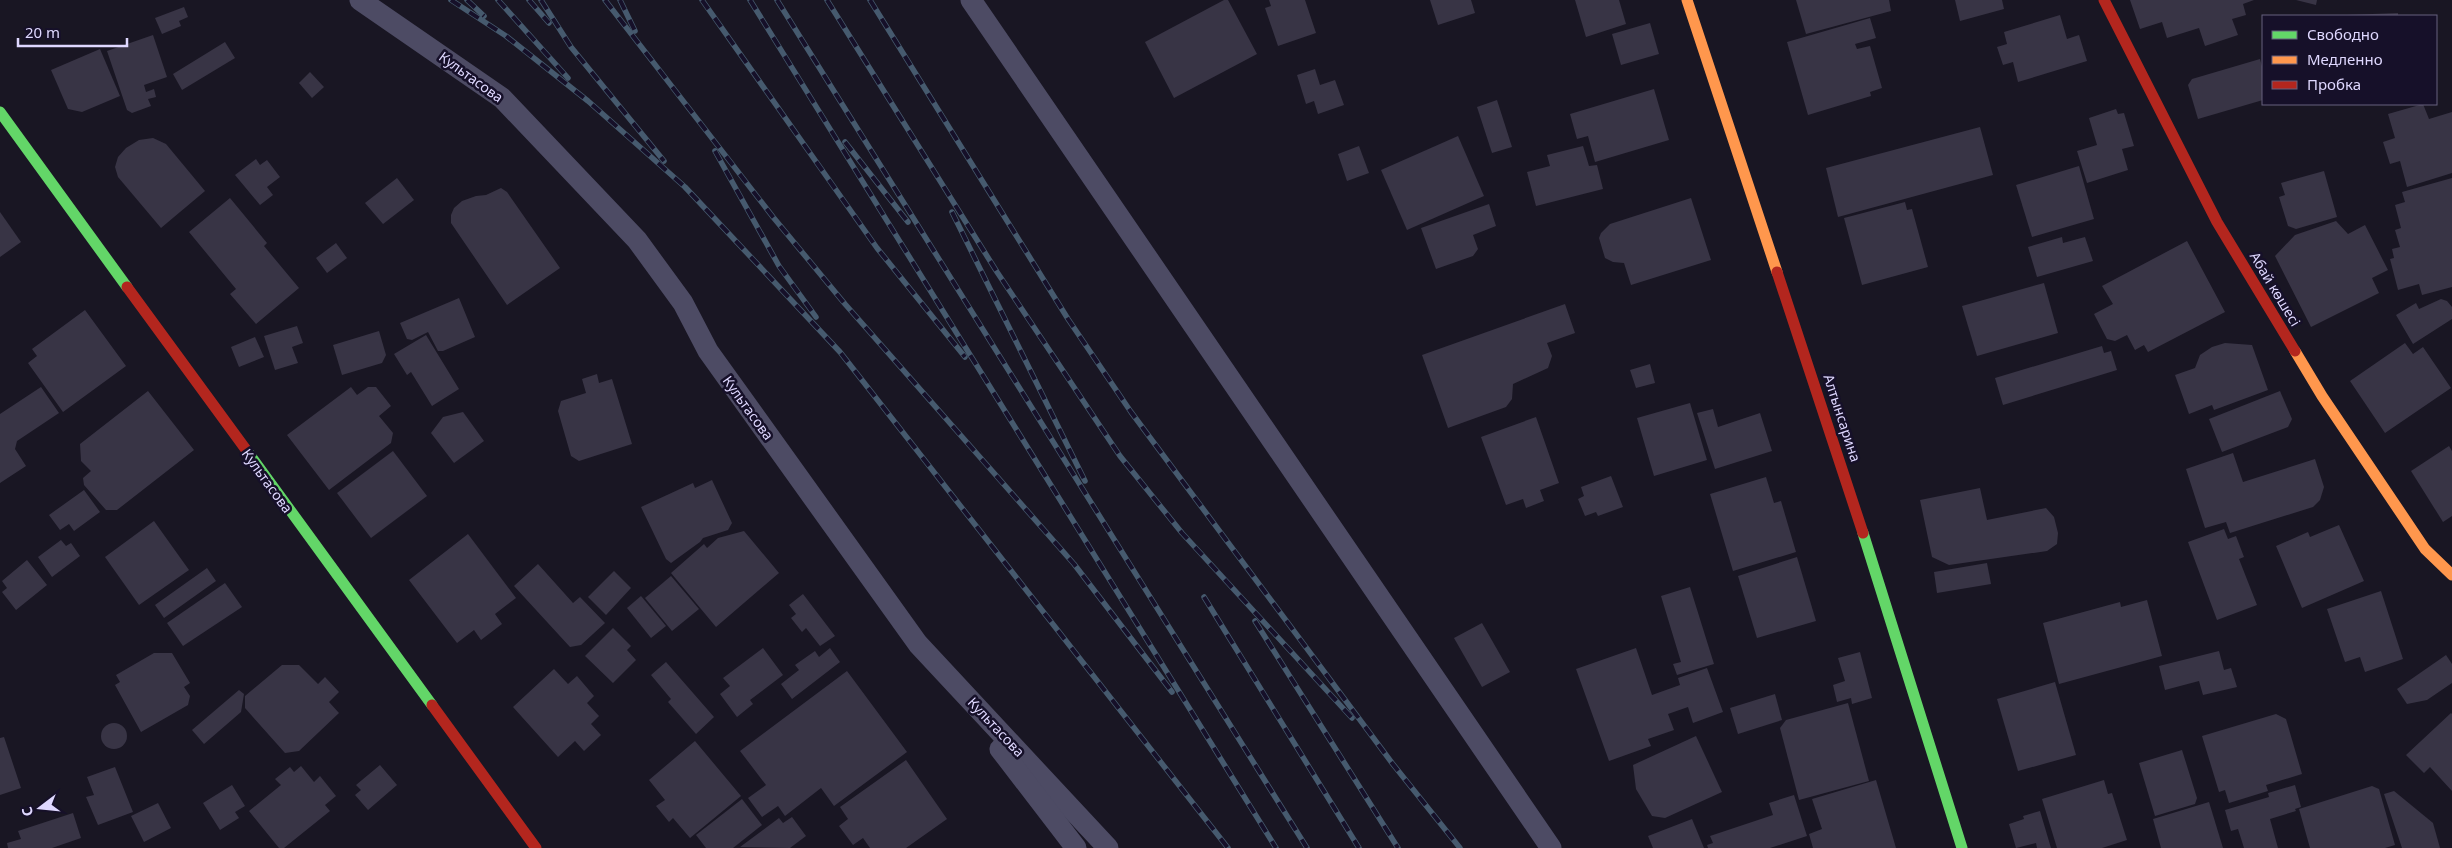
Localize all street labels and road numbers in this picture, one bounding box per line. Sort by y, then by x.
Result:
street label: Культасова [435,47,507,106]
street label: Абай көшесі [2246,248,2305,330]
street label: Культасова [719,372,778,444]
street label: Алтынсарина [1819,372,1866,464]
street label: Культасова [238,445,297,517]
street label: Культасова [964,693,1029,761]

